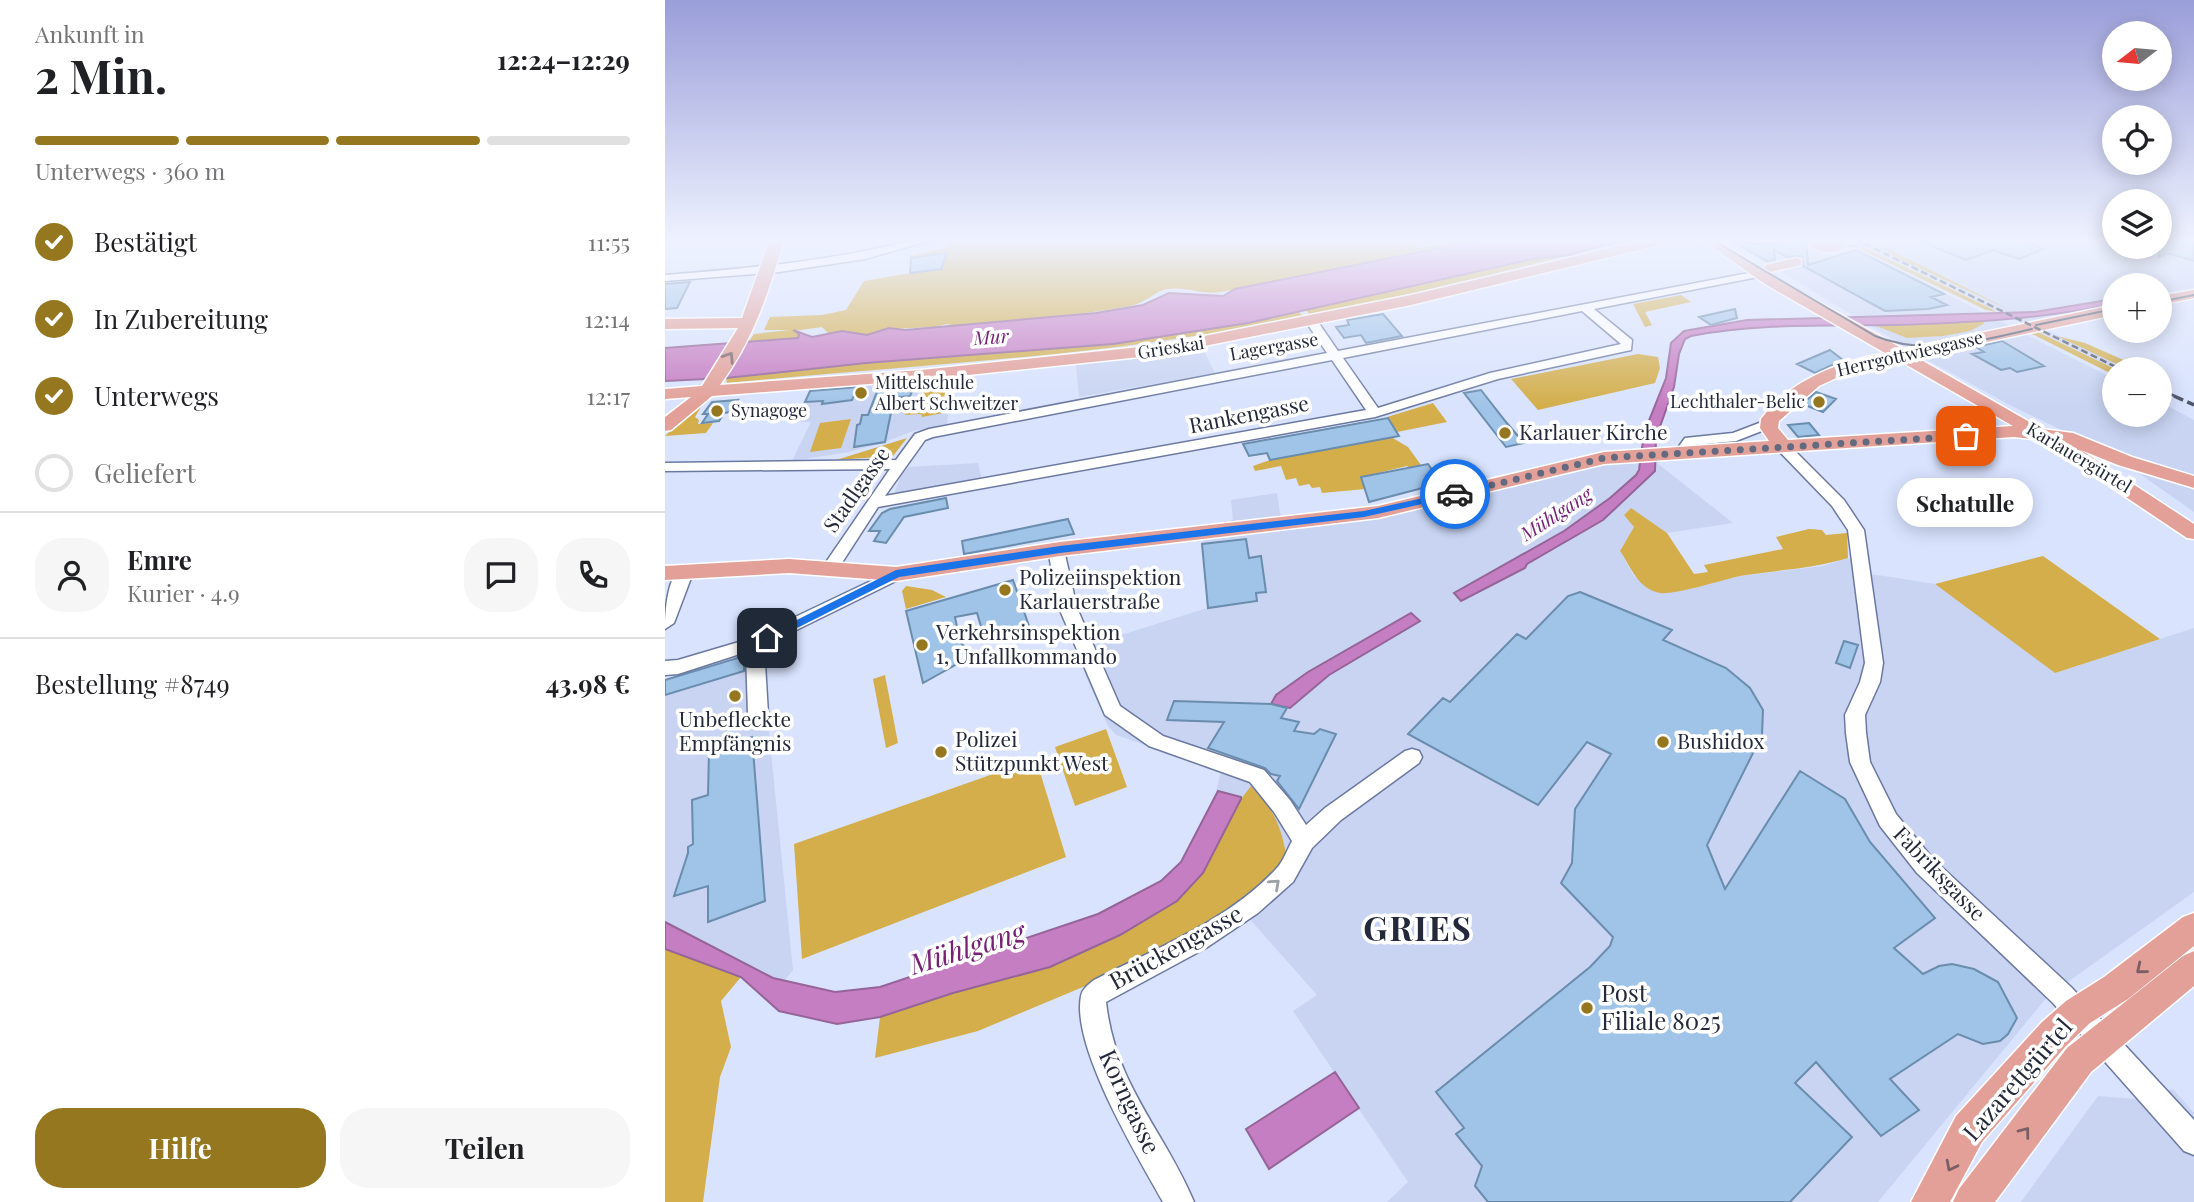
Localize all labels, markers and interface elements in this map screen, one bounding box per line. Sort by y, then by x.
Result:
text: Ankunft in [35,18,145,49]
north arrow [2102,21,2172,91]
map controls [2102,21,2172,427]
text: 12:24–12:29 [497,42,630,77]
text: 2 Min. [35,44,167,106]
button: locate [2102,105,2172,175]
text: Unterwegs · 360 m [35,155,225,186]
button: layers [2102,189,2172,259]
icon: check [35,223,73,261]
text: Bestätigt [94,224,197,259]
text: 11:55 [588,226,630,257]
button: + [2102,273,2172,343]
icon: check [35,300,73,338]
text: In Zubereitung [94,301,268,336]
text: 12:14 [584,303,630,334]
water label: Mur [971,322,1010,350]
street label: Herrgottwiesgasse [1834,325,1985,382]
street label: Lagergasse [1228,326,1320,366]
street label: Grieskai [1136,330,1206,364]
one-way arrow [720,351,733,364]
button: − [2102,357,2172,427]
place label: Mittelschule Albert Schweitzer [874,370,1018,415]
icon: check [35,377,73,415]
text: Unterwegs [94,378,219,413]
text: 12:17 [587,380,630,411]
marker: Mittelschule Albert Schweitzer [853,385,869,401]
street label: Rankengasse [1186,388,1311,438]
place label: Lechthaler-Belic [1670,389,1805,413]
marker: Lechthaler-Belic [1811,394,1827,410]
place label: Synagoge [731,398,807,422]
marker: Synagoge [709,403,725,419]
pin [1936,406,1996,466]
street label: Karlauergürtel [2022,416,2137,498]
place label: Karlauer Kirche [1519,417,1668,445]
icon: bag [1947,417,1985,455]
marker: Karlauer Kirche [1497,425,1513,441]
street label: Stadlgasse [816,441,895,537]
text: Geliefert [94,455,196,490]
courier [1420,459,1490,529]
icon: car [1436,475,1474,513]
callout: Schatulle [1898,478,2034,527]
water label: Mühlgang [1514,480,1598,547]
text: Schatulle [1916,487,2014,518]
button: person [35,538,109,612]
button: chat [464,538,538,612]
button: phone [556,538,630,612]
text: Emre [127,542,192,577]
place label: Polizeiinspektion Karlauerstraße [1019,562,1182,614]
text: Kurier · 4.9 [127,577,240,608]
marker: Polizeiinspektion Karlauerstraße [997,582,1013,598]
pin [737,608,797,668]
place label: Verkehrsinspektion 1, Unfallkommando [935,617,1121,669]
icon: home [748,619,786,657]
marker: Verkehrsinspektion 1, Unfallkommando [914,637,930,653]
text: Bestellung #8749 [35,666,230,701]
text: 43.98 € [546,666,630,701]
marker: Unbefleckte Empfängnis [727,688,743,704]
place label: Unbefleckte Empfängnis [679,704,791,756]
place label: Polizei Stützpunkt West [955,724,1109,776]
place label: Bushidox [1677,726,1765,754]
marker: Bushidox [1655,734,1671,750]
marker: Polizei Stützpunkt West [933,744,949,760]
street label: Fabriksgasse [1888,819,1993,926]
one-way arrow [1267,880,1280,892]
street label: Brückengasse [1103,896,1247,996]
district label: GRIES [1363,905,1473,949]
water label: Mühlgang [903,911,1031,982]
one-way arrow [2136,961,2149,973]
place label: Post Filiale 8025 [1601,976,1721,1036]
marker: Post Filiale 8025 [1579,1000,1595,1016]
street label: Lazarettgürtel [1955,1011,2079,1147]
street label: Korngasse [1093,1044,1169,1158]
button: Hilfe [35,1108,326,1188]
button: Teilen [340,1108,630,1188]
one-way arrow [2016,1127,2029,1139]
one-way arrow [1945,1159,1959,1171]

